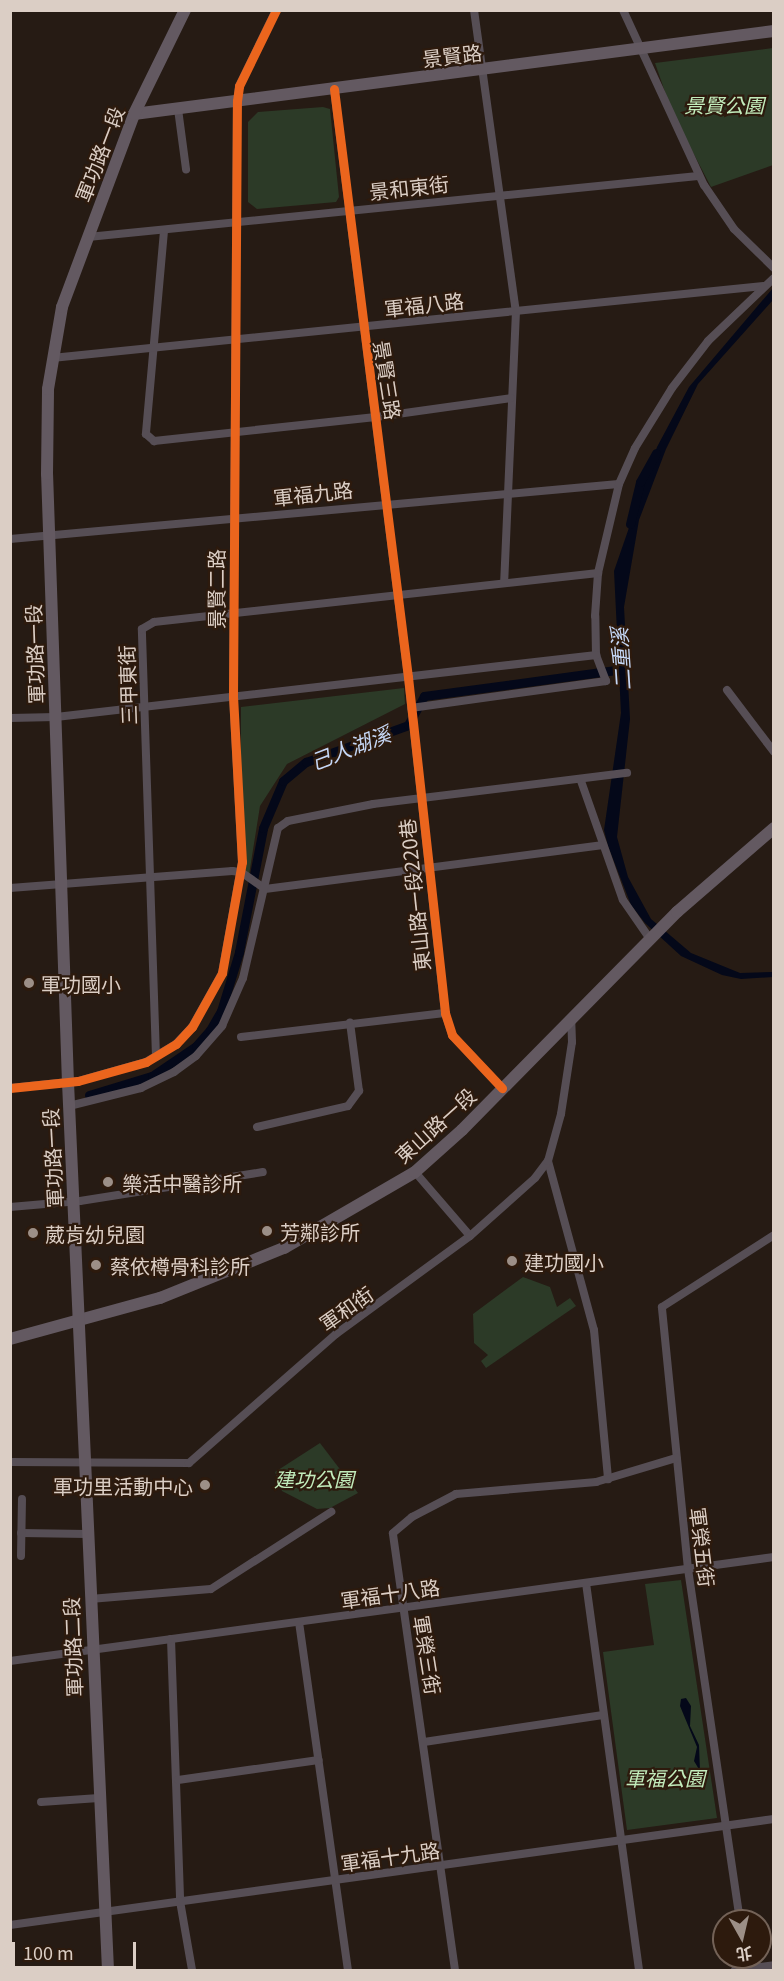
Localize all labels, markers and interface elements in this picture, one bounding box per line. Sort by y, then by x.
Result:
street label: 景賢路 [421,39,483,71]
park label: 景賢公園 [684,92,764,116]
street label: 軍功路一段 [70,103,128,205]
street label: 景和東街 [368,171,450,203]
street label: 軍福八路 [383,288,465,320]
street label: 景賢三路 [370,339,406,421]
street label: 軍福九路 [272,477,354,509]
street label: 景賢二路 [203,549,227,629]
street label: 軍功路一段 [20,604,48,704]
water label: 二重溪 [605,627,635,691]
street label: 三甲東街 [114,645,140,725]
water label: 己人湖溪 [306,720,394,774]
street label: 東山路一段220巷 [394,818,434,972]
place label: 軍功國小 [41,971,121,995]
marker: 軍功國小 [22,976,36,990]
street label: 東山路一段 [390,1083,480,1167]
street label: 軍功路一段 [37,1107,67,1209]
place label: 樂活中醫診所 [122,1170,242,1194]
marker: 樂活中醫診所 [99,1173,117,1191]
place label: 芳鄰診所 [280,1219,360,1243]
place label: 葳肯幼兒園 [45,1221,145,1245]
marker: 芳鄰診所 [258,1222,276,1240]
marker: 葳肯幼兒園 [26,1226,40,1240]
place label: 建功國小 [524,1249,604,1273]
place label: 蔡依樽骨科診所 [110,1253,250,1277]
marker: 建功國小 [505,1254,519,1268]
marker: 蔡依樽骨科診所 [87,1256,105,1274]
street label: 軍和街 [315,1281,377,1335]
park label: 建功公園 [274,1466,354,1490]
place label: 軍功里活動中心 [53,1473,193,1497]
marker: 軍功里活動中心 [198,1478,212,1492]
street label: 軍榮五街 [686,1506,720,1588]
street label: 軍福十八路 [339,1574,441,1612]
street label: 軍功路二段 [58,1597,86,1697]
street label: 軍榮三街 [410,1614,446,1696]
park label: 軍福公園 [625,1765,705,1789]
street label: 軍福十九路 [339,1837,441,1875]
north arrow [712,1909,772,1969]
scale bar [15,1930,140,1968]
text: 100 m [23,1939,74,1965]
text: 北 [735,1942,754,1968]

